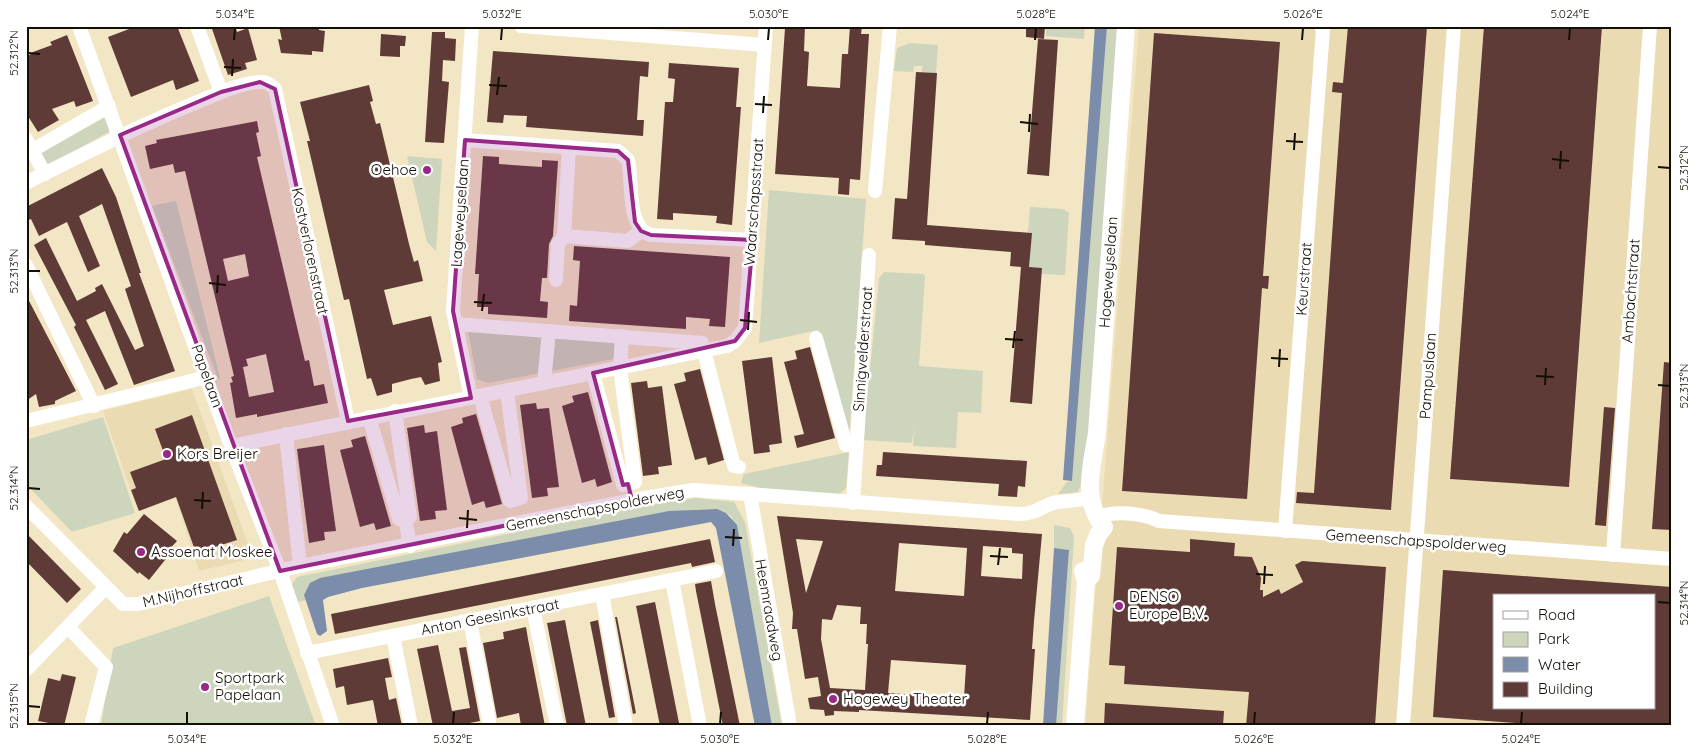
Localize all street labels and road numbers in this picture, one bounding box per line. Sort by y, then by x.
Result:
street label: Waarschapsstraat [740,137,767,267]
street label: Lageweyselaan [446,158,473,268]
street label: Kostverlorenstraat [288,186,333,316]
street label: Hogeweyselaan [1095,216,1121,328]
street label: Ambachtstraat [1617,238,1644,344]
street label: Keurstraat [1291,242,1316,316]
street label: Sinnigvelderstraat [849,286,876,412]
street label: Pampuslaan [1415,332,1440,420]
street label: Papelaan [187,342,228,410]
street label: Gemeenschapspolderweg [504,482,686,535]
street label: Gemeenschapspolderweg [1325,525,1507,556]
street label: Heemraadweg [751,557,788,663]
street label: M.Nijhoffstraat [141,570,245,611]
street label: Anton Geesinkstraat [419,594,561,639]

